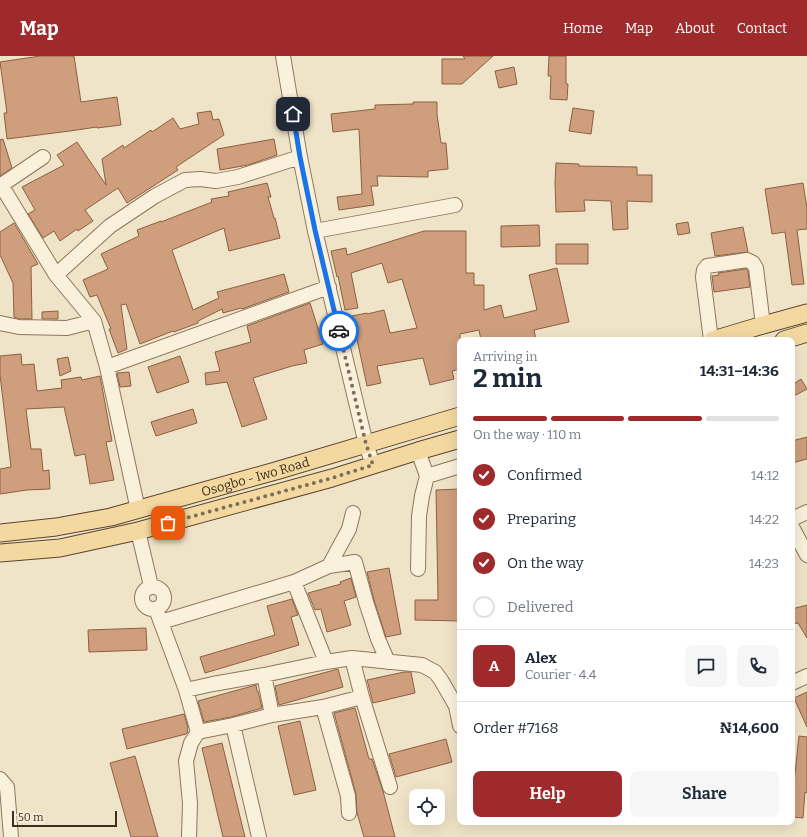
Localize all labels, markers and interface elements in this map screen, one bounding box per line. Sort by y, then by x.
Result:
text: Map [20,17,59,40]
text: Home [563,20,603,37]
text: Map [625,20,653,37]
text: About [675,20,715,37]
text: Contact [737,20,787,37]
pin [276,97,310,131]
icon: home [282,103,304,125]
courier [319,311,359,351]
icon: car [328,320,350,342]
text: Arriving in [473,349,538,364]
text: 14:31–14:36 [700,362,779,380]
text: 2 min [473,363,542,394]
text: On the way · 110 m [473,427,581,442]
street label: Osogbo - Iwo Road [200,454,311,499]
icon: check [473,464,495,486]
text: Confirmed [507,466,582,484]
text: 14:12 [751,468,779,483]
pin [151,506,185,540]
icon: check [473,508,495,530]
text: Preparing [507,510,576,528]
icon: bag [157,512,179,534]
text: 14:22 [749,512,779,527]
icon: check [473,552,495,574]
text: On the way [507,554,584,572]
text: 14:23 [749,556,779,571]
text: Delivered [507,598,574,616]
button: chat [685,645,727,687]
button: phone [737,645,779,687]
text: Alex [525,649,557,667]
text: A [489,657,499,675]
text: Courier · 4.4 [525,667,596,682]
text: Order #7168 [473,719,559,737]
text: ₦14,600 [720,719,779,737]
button: Help [473,771,622,817]
button: Share [630,771,779,817]
map controls [409,789,445,825]
button: locate [409,789,445,825]
scale bar [12,809,117,828]
text: 50 m [18,811,44,824]

